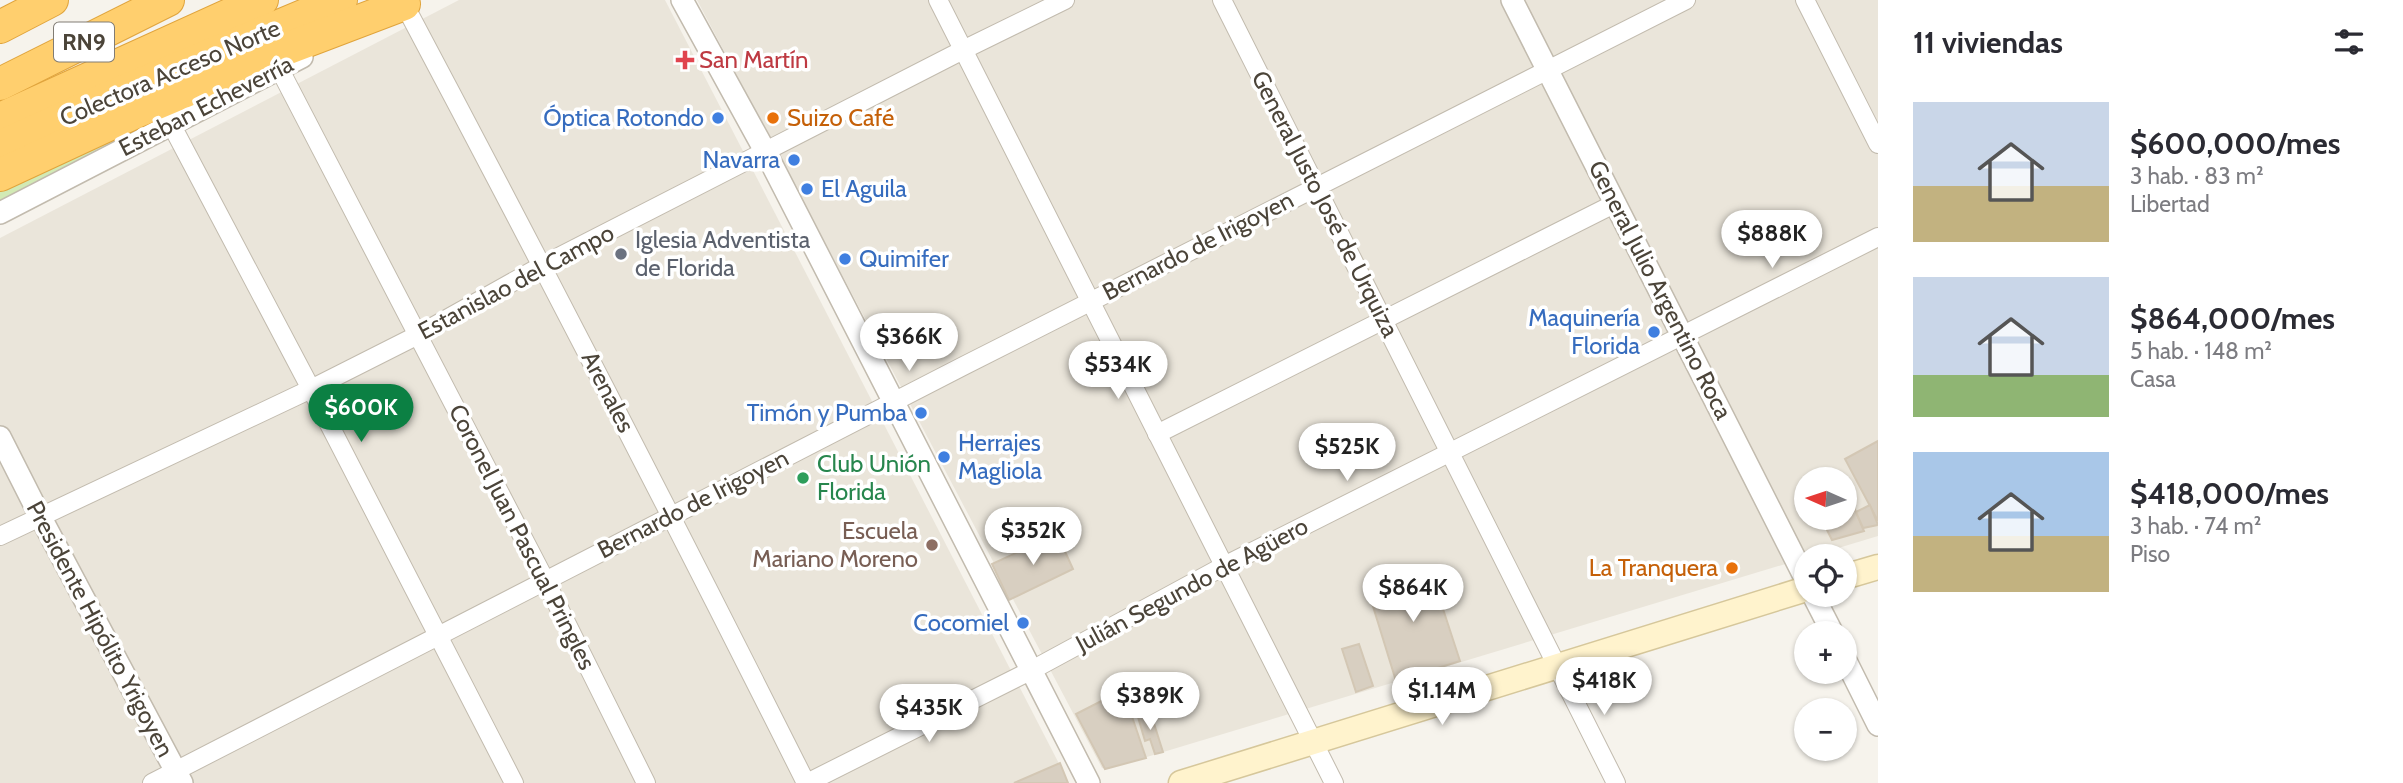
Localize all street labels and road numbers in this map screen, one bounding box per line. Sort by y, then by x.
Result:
street label: Colectora Acceso Norte [55,13,284,132]
road number: RN9 [54,22,114,61]
street label: Esteban Echeverría [114,49,298,162]
street label: General Justo José de Urquiza [1246,66,1405,342]
street label: General Julio Argentino Roca [1583,156,1739,424]
street label: Bernardo de Irigoyen [1097,185,1298,306]
street label: Estanislao del Campo [413,218,619,345]
street label: Arenales [576,346,641,437]
street label: Coronel Juan Pascual Pringles [443,399,602,674]
street label: Bernardo de Irigoyen [592,443,793,564]
street label: Presidente Hipólito Yrigoyen [21,496,180,762]
street label: Julián Segundo de Agüero [1070,511,1313,659]

